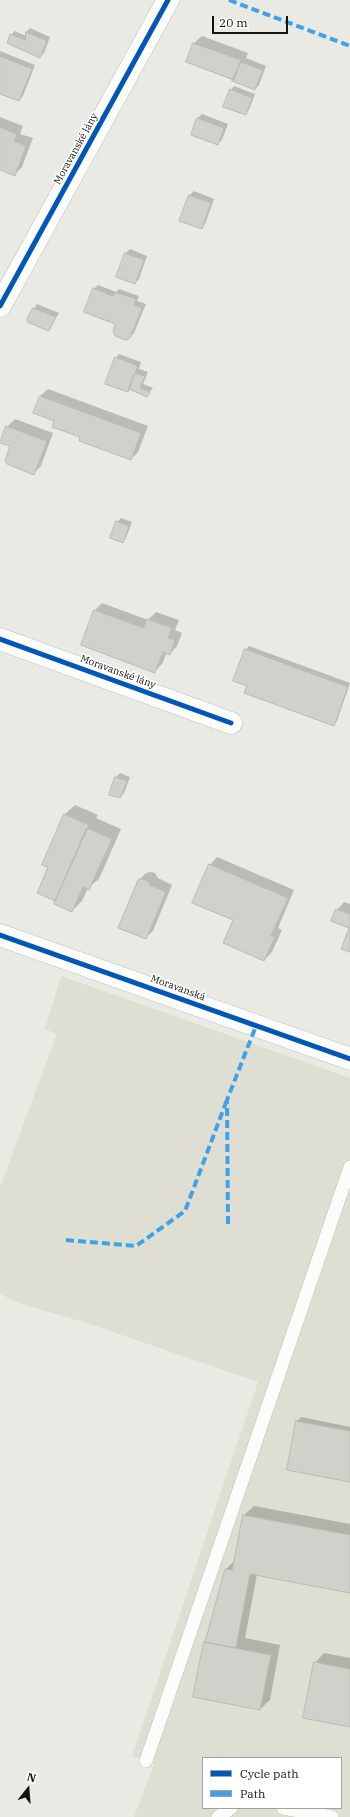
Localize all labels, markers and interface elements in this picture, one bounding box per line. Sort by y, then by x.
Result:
scale bar [214,8,290,34]
text: 20 m [219,15,248,30]
street label: Moravanské lány [51,111,101,187]
street label: Moravanské lány [79,653,157,691]
street label: Moravanská [149,973,207,1003]
legend [202,1757,342,1809]
text: Cycle path [240,1766,299,1781]
north arrow [8,1769,48,1809]
text: N [25,1770,38,1785]
text: Path [240,1786,265,1801]

